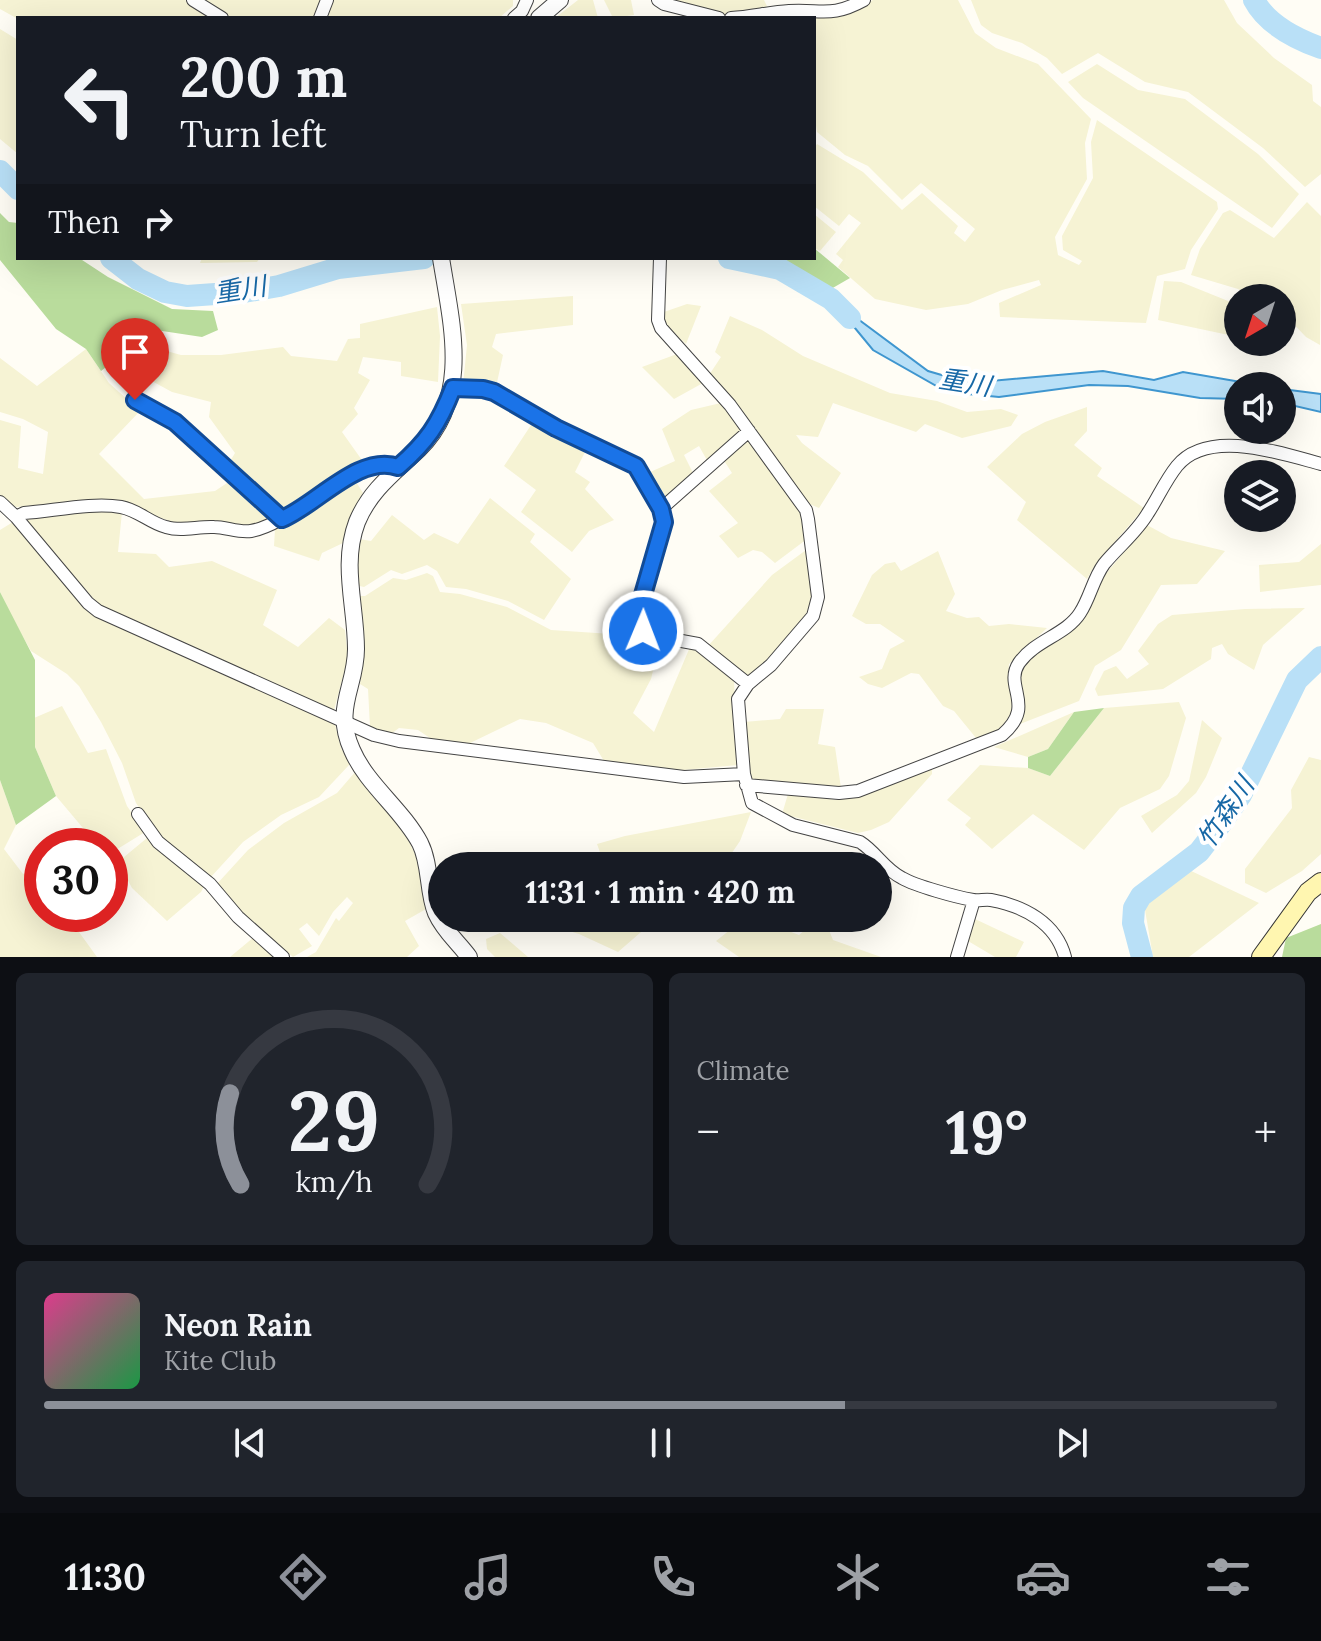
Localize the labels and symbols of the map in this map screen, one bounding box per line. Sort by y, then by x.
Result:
water label: 重川 [212,268,271,309]
north arrow [1224,284,1296,356]
pin [101,318,169,400]
water label: 重川 [937,362,996,403]
position arrow [601,589,685,673]
water label: 竹森川 [1190,768,1262,854]
speed limit sign: 30 [24,828,128,932]

